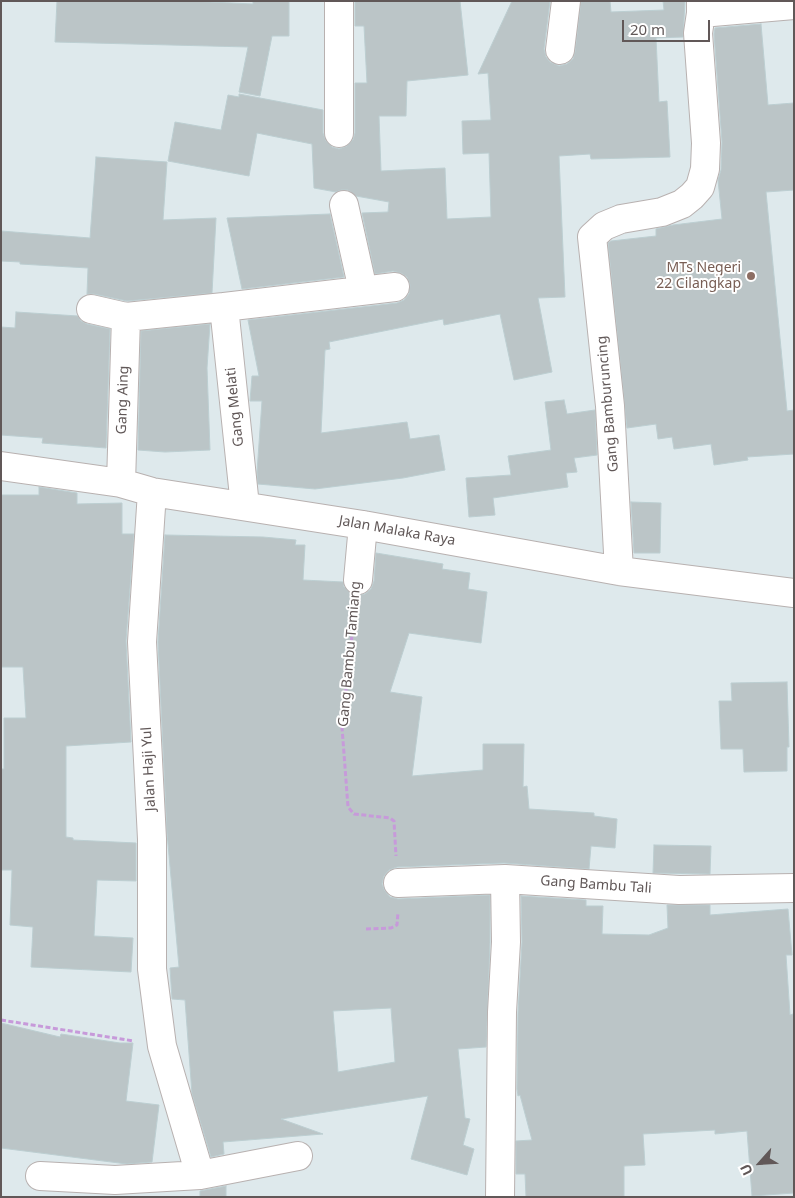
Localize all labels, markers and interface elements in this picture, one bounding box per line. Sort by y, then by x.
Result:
scale bar [625,10,712,42]
text: 20 m [630,19,665,39]
place label: MTs Negeri 22 Cilangkap [656,260,741,292]
marker: MTs Negeri 22 Cilangkap [745,270,757,282]
street label: Gang Bamburuncing [594,335,622,473]
street label: Gang Aing [113,365,133,435]
street label: Gang Melati [222,367,248,447]
street label: Jalan Malaka Raya [337,512,457,550]
street label: Gang Bambu Tamiang [335,580,365,728]
street label: Jalan Haji Yul [138,726,160,812]
street label: Gang Bambu Tali [540,873,652,897]
north arrow [735,1138,785,1188]
text: U [735,1161,757,1179]

